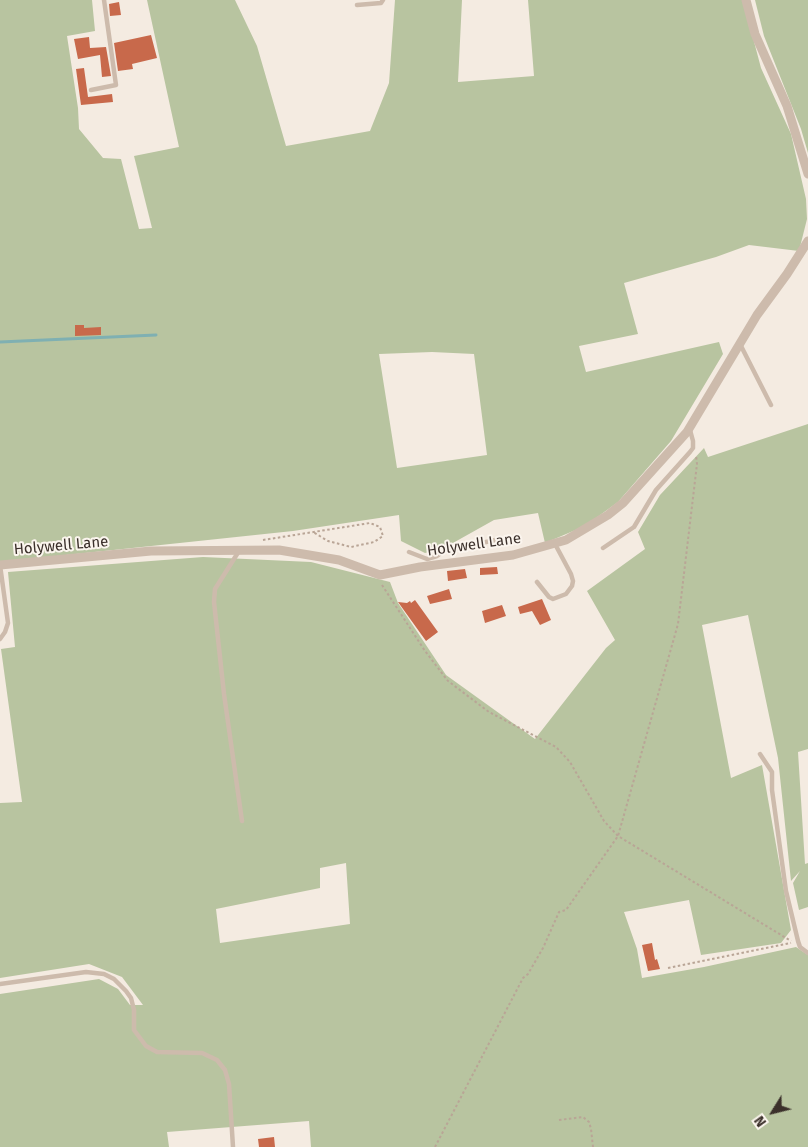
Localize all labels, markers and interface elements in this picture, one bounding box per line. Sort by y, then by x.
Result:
street label: Holywell Lane [426,529,522,561]
street label: Holywell Lane [13,533,109,559]
north arrow [748,1087,798,1137]
text: N [751,1112,770,1130]

